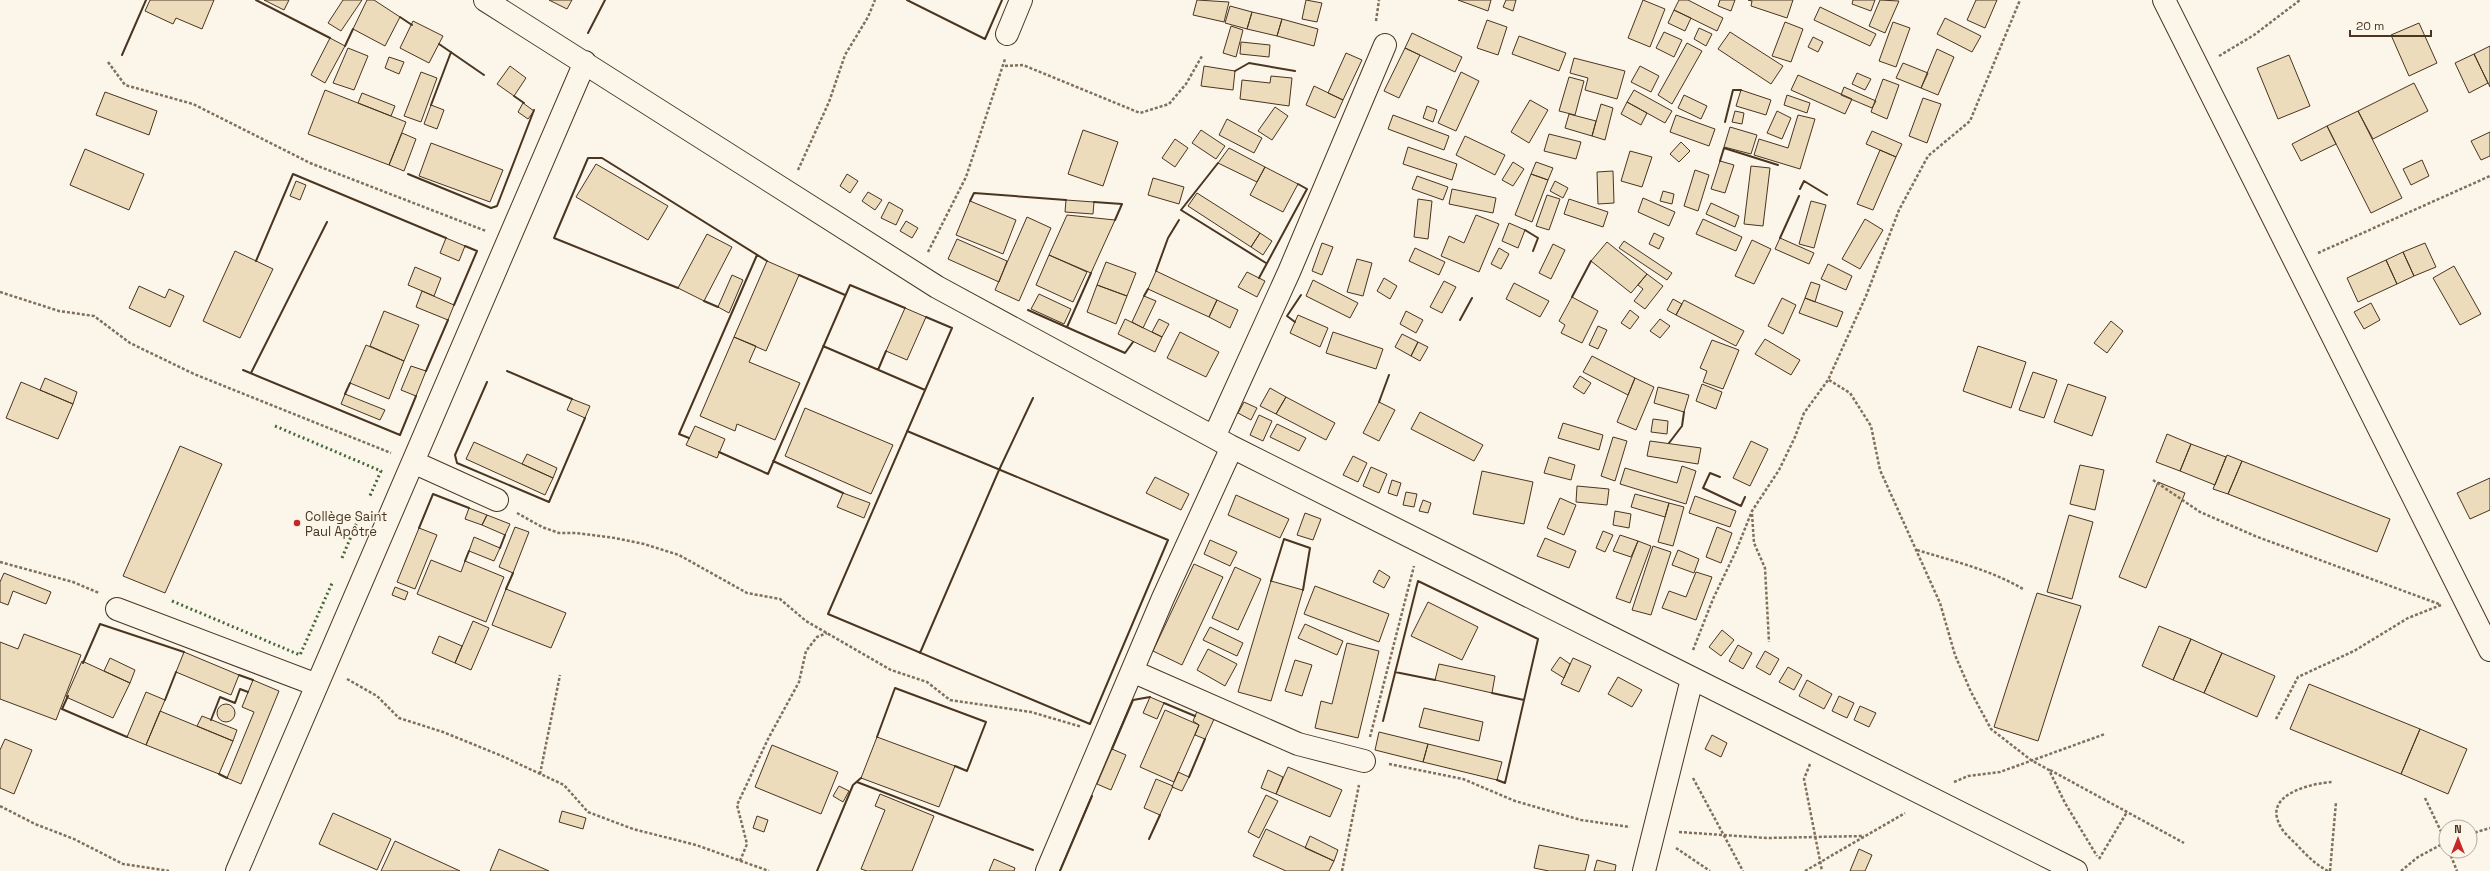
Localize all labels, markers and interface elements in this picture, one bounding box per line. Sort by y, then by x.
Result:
scale bar [2350,12,2431,38]
text: 20 m [2356,18,2384,34]
place label: Collège Saint Paul Apôtre [305,508,387,540]
marker: Collège Saint Paul Apôtre [292,518,302,528]
north arrow [2438,819,2478,859]
text: N [2454,822,2462,836]

